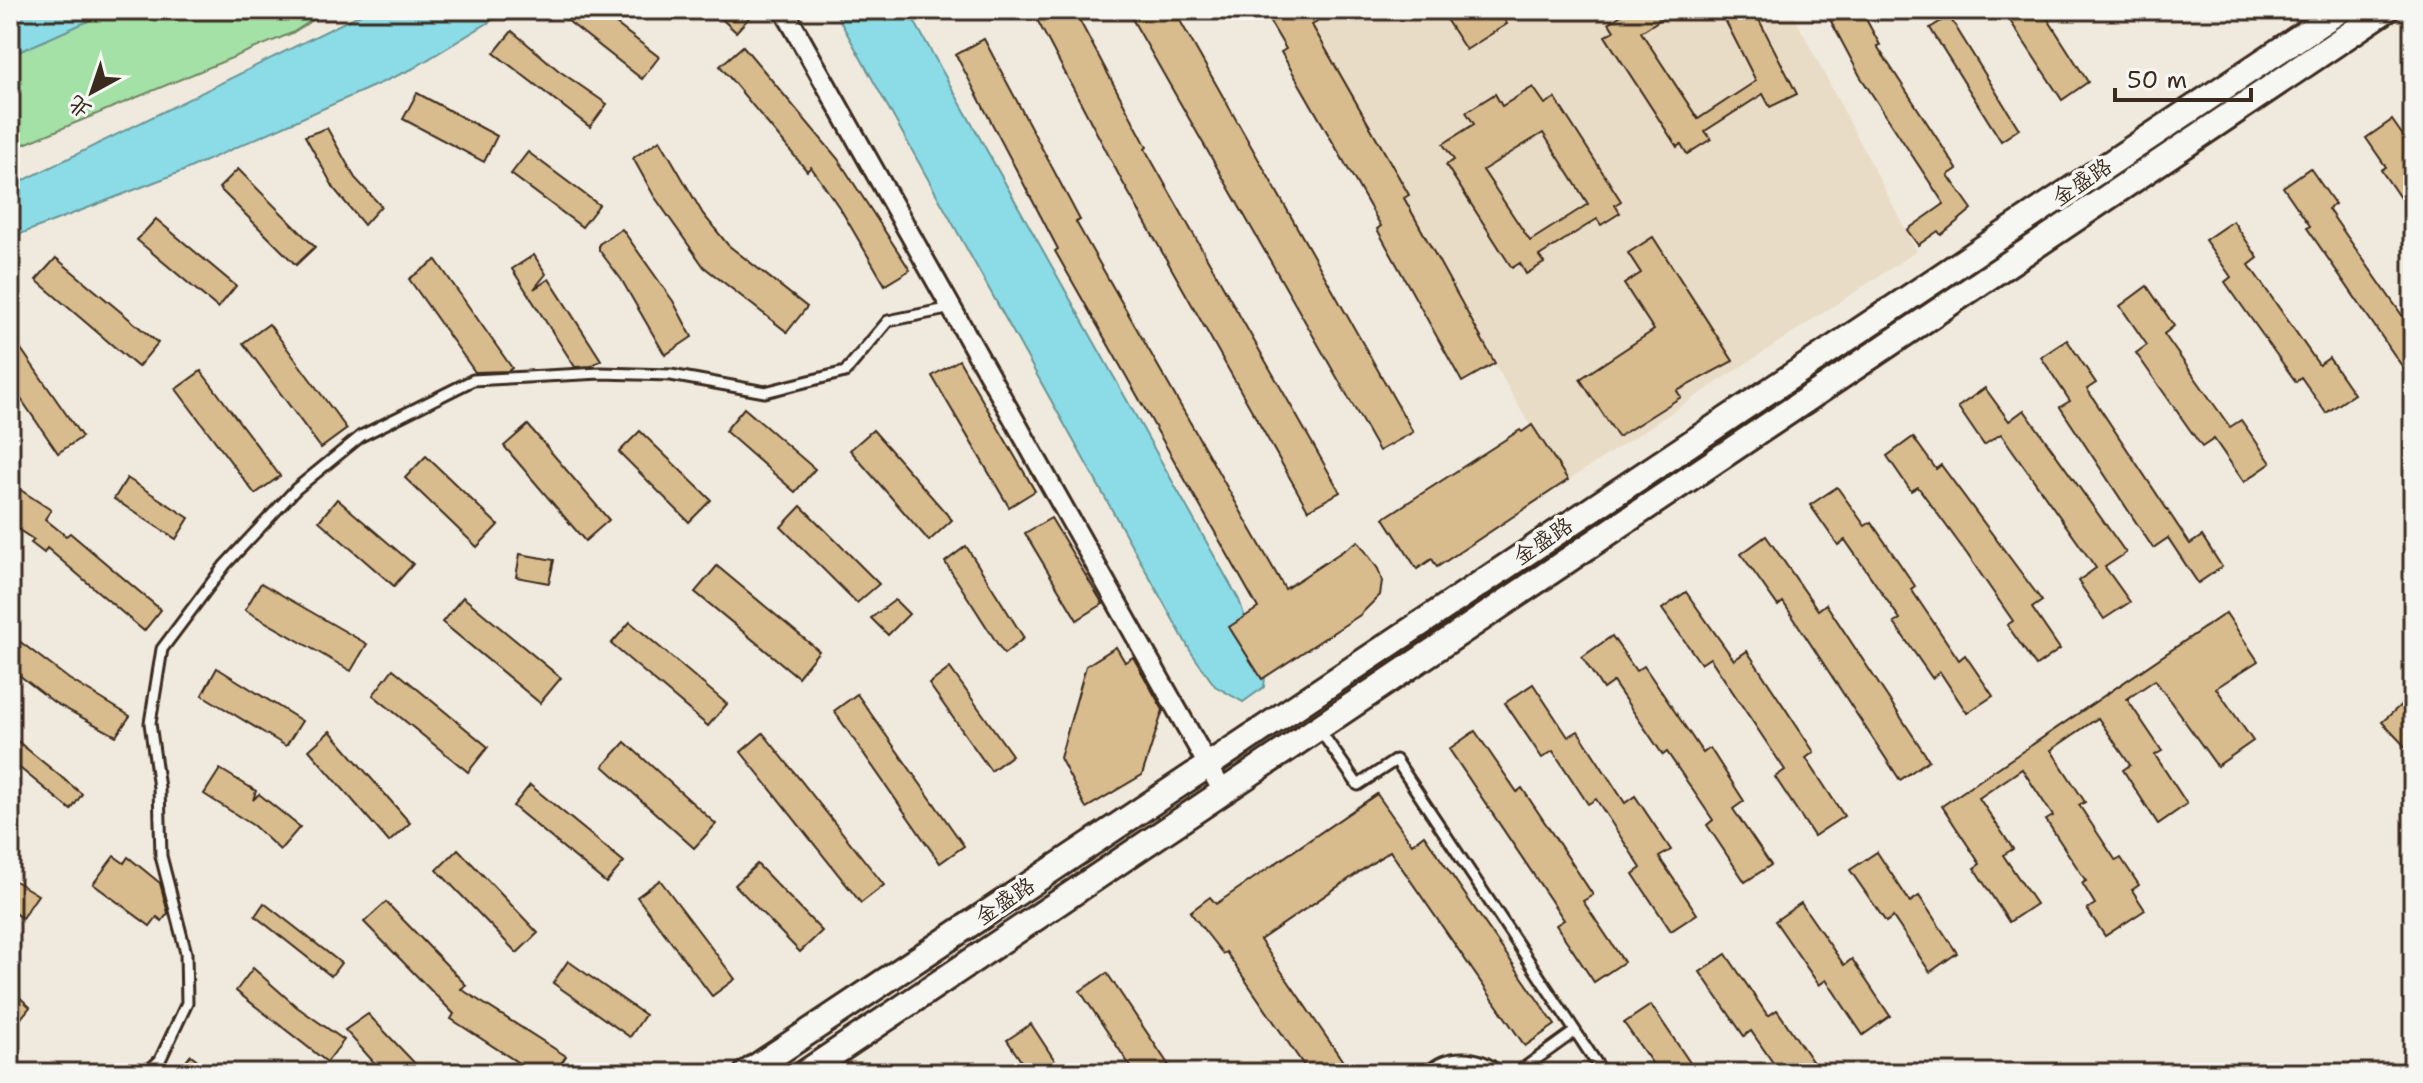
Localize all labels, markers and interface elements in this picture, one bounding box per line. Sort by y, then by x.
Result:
north arrow [52,52,132,132]
scale bar [2115,52,2251,102]
text: 50 m [2127,64,2187,96]
text: 北 [62,89,97,125]
street label: 金盛路 [2047,152,2117,212]
street label: 金盛路 [1508,511,1578,571]
street label: 金盛路 [970,871,1040,931]

